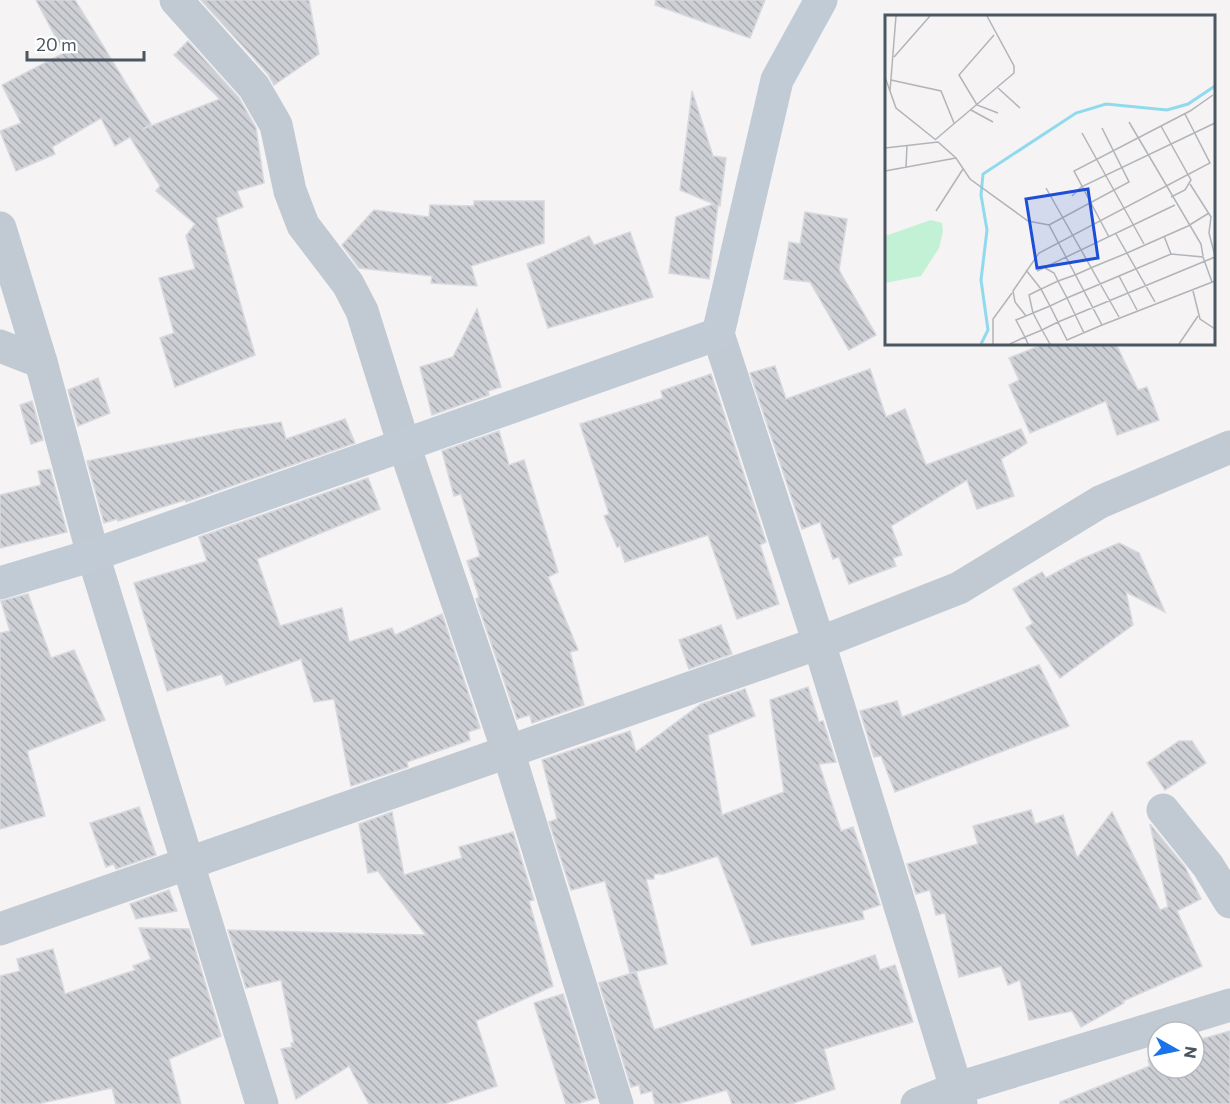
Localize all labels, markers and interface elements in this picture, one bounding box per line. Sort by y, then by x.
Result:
inset map [885,15,1215,345]
scale bar [27,24,144,62]
text: 20 m [36,33,77,55]
north arrow [1146,1020,1206,1080]
text: N [1181,1045,1202,1060]

